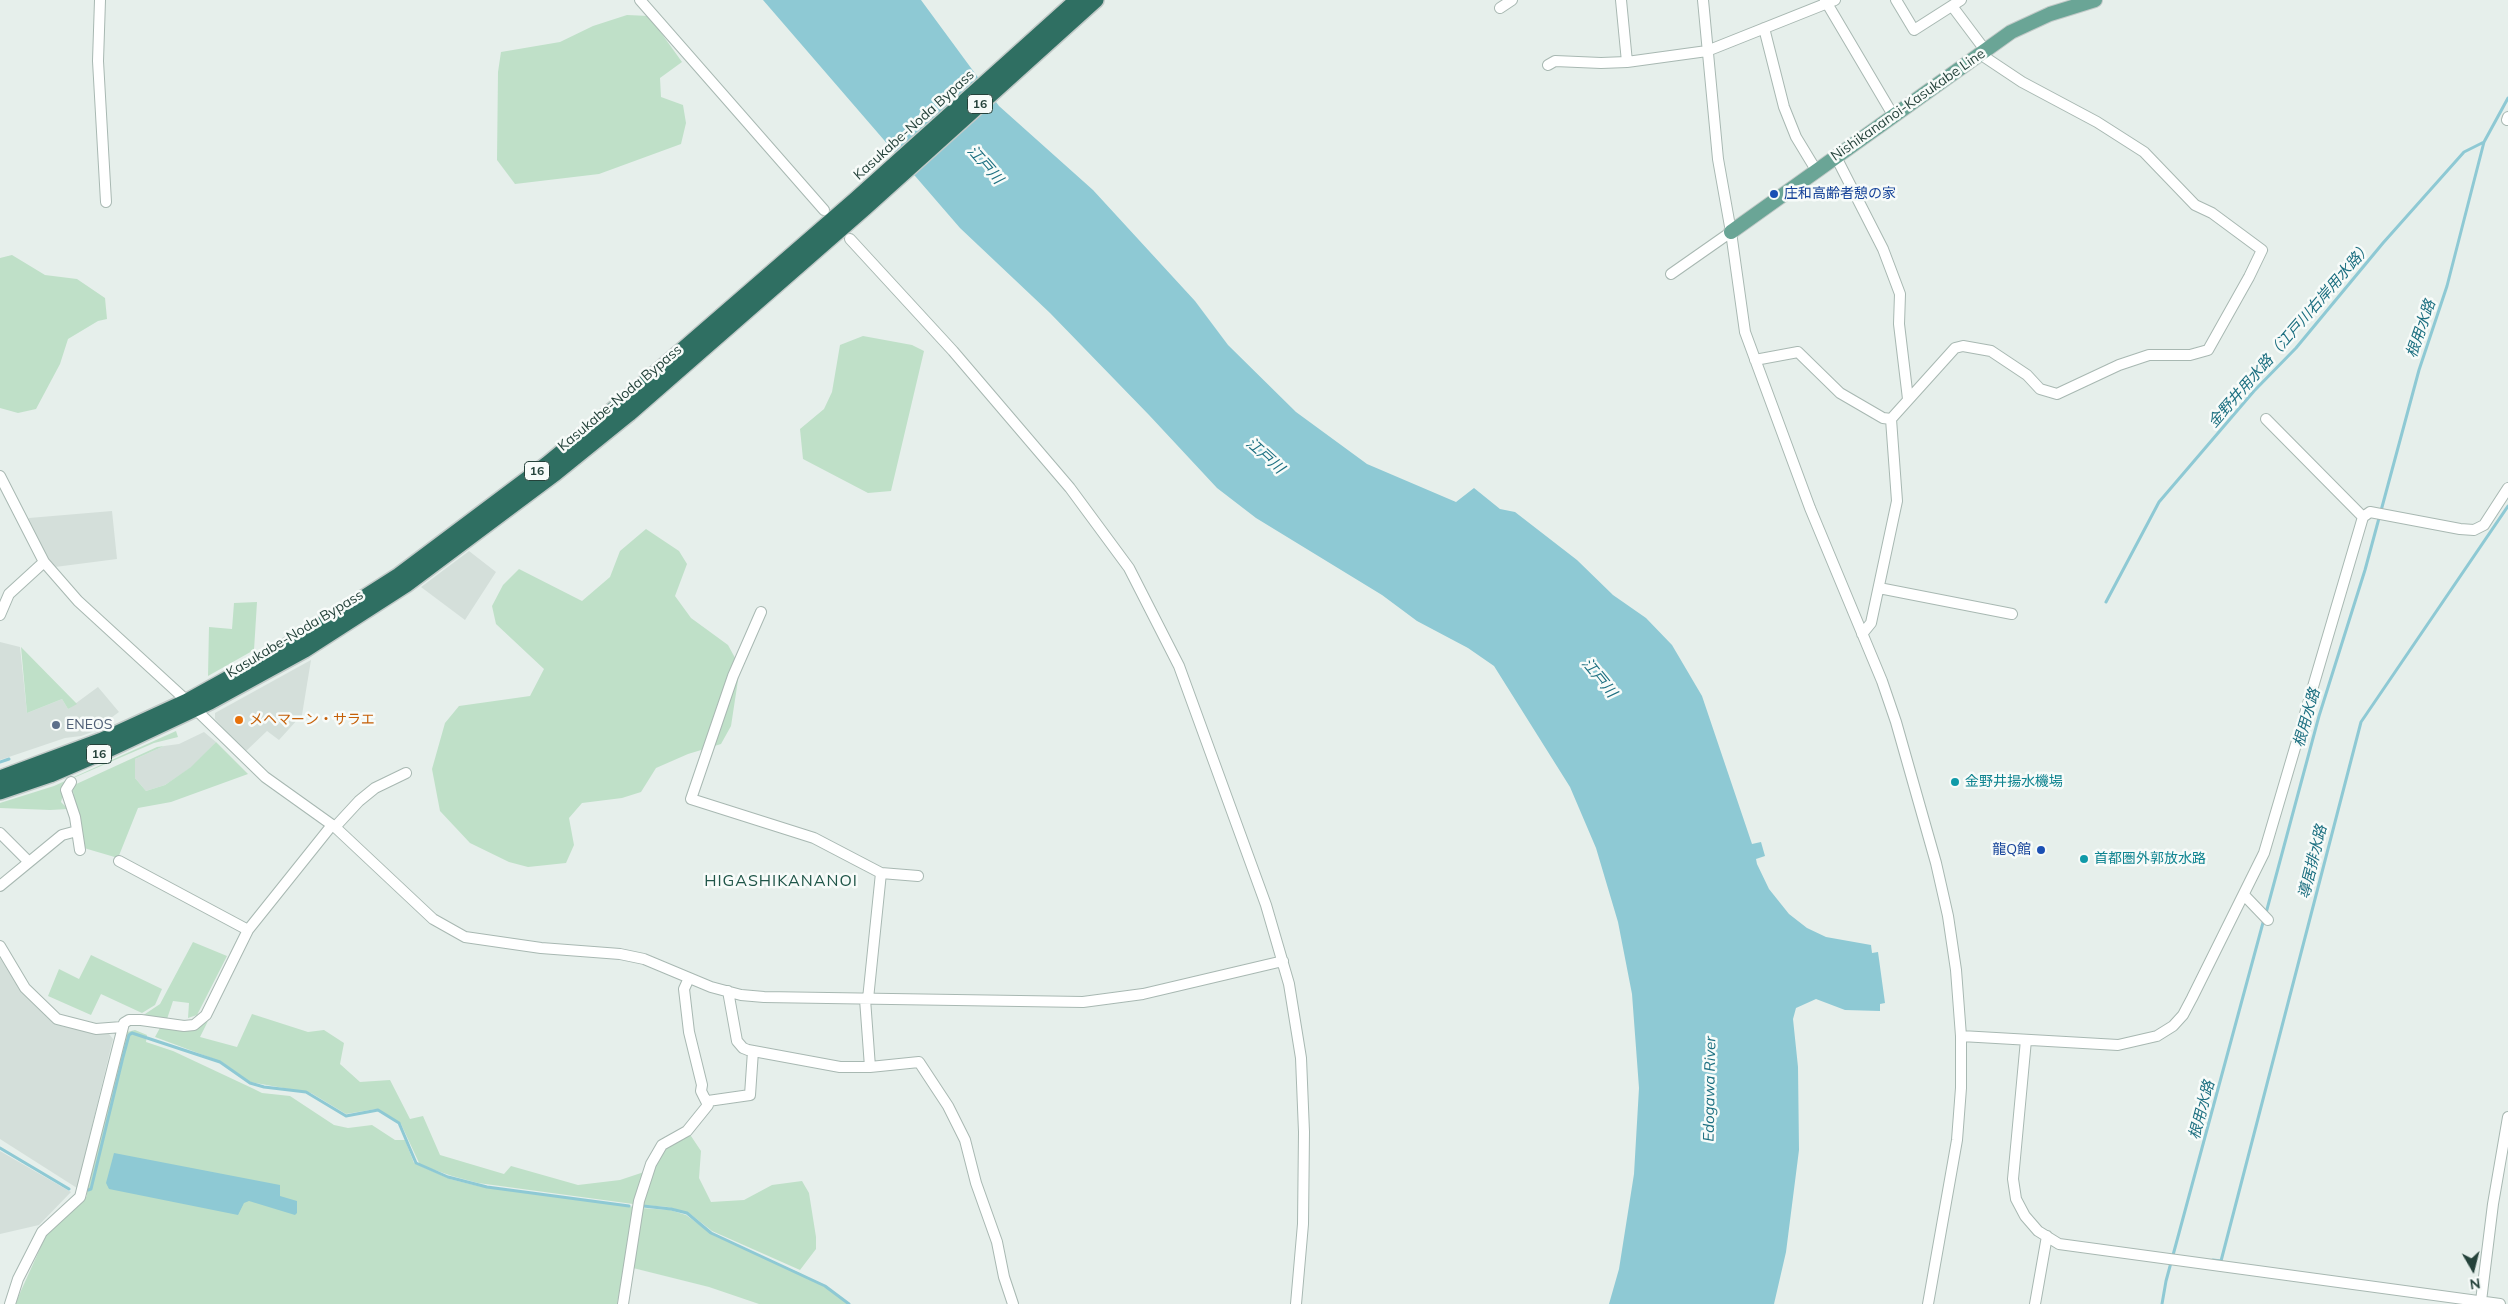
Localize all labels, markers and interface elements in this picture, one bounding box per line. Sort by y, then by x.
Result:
street label: Nishikananoi-Kasukabe Line [1828,45,1988,165]
street label: Kasukabe-Noda Bypass [850,66,978,184]
road number: 16 [968,95,992,114]
water label: 江戸川 [963,142,1007,188]
place label: 庄和高齢者憩の家 [1784,186,1896,202]
marker: 庄和高齢者憩の家 [1768,188,1780,200]
water label: 金野井用水路（江戸川右岸用水路） [2204,239,2376,431]
water label: 根用水路 [2403,298,2439,360]
street label: Kasukabe-Noda Bypass [555,341,685,455]
water label: 江戸川 [1242,434,1288,478]
road number: 16 [524,462,550,481]
street label: Kasukabe-Noda Bypass [224,586,366,682]
water label: 江戸川 [1578,655,1620,701]
water label: 根用水路 [2290,687,2324,749]
place label: メヘマーン・サラエ [249,712,375,728]
marker: メヘマーン・サラエ [233,714,245,726]
place label: ENEOS [66,717,112,733]
marker: ENEOS [50,719,62,731]
road number: 16 [86,744,112,764]
place label: 金野井揚水機場 [1965,774,2063,790]
marker: 金野井揚水機場 [1949,776,1961,788]
water label: 導居排水路 [2295,823,2331,901]
place label: 龍Q館 [1992,842,2031,858]
marker: 龍Q館 [2035,844,2047,856]
place label: 首都圏外郭放水路 [2094,851,2206,867]
marker: 首都圏外郭放水路 [2078,853,2090,865]
district label: HIGASHIKANANOI [702,871,860,891]
water label: Edogawa River [1700,1036,1720,1142]
water label: 根用水路 [2186,1079,2218,1141]
north arrow [2448,1244,2498,1294]
text: N [2469,1274,2482,1294]

